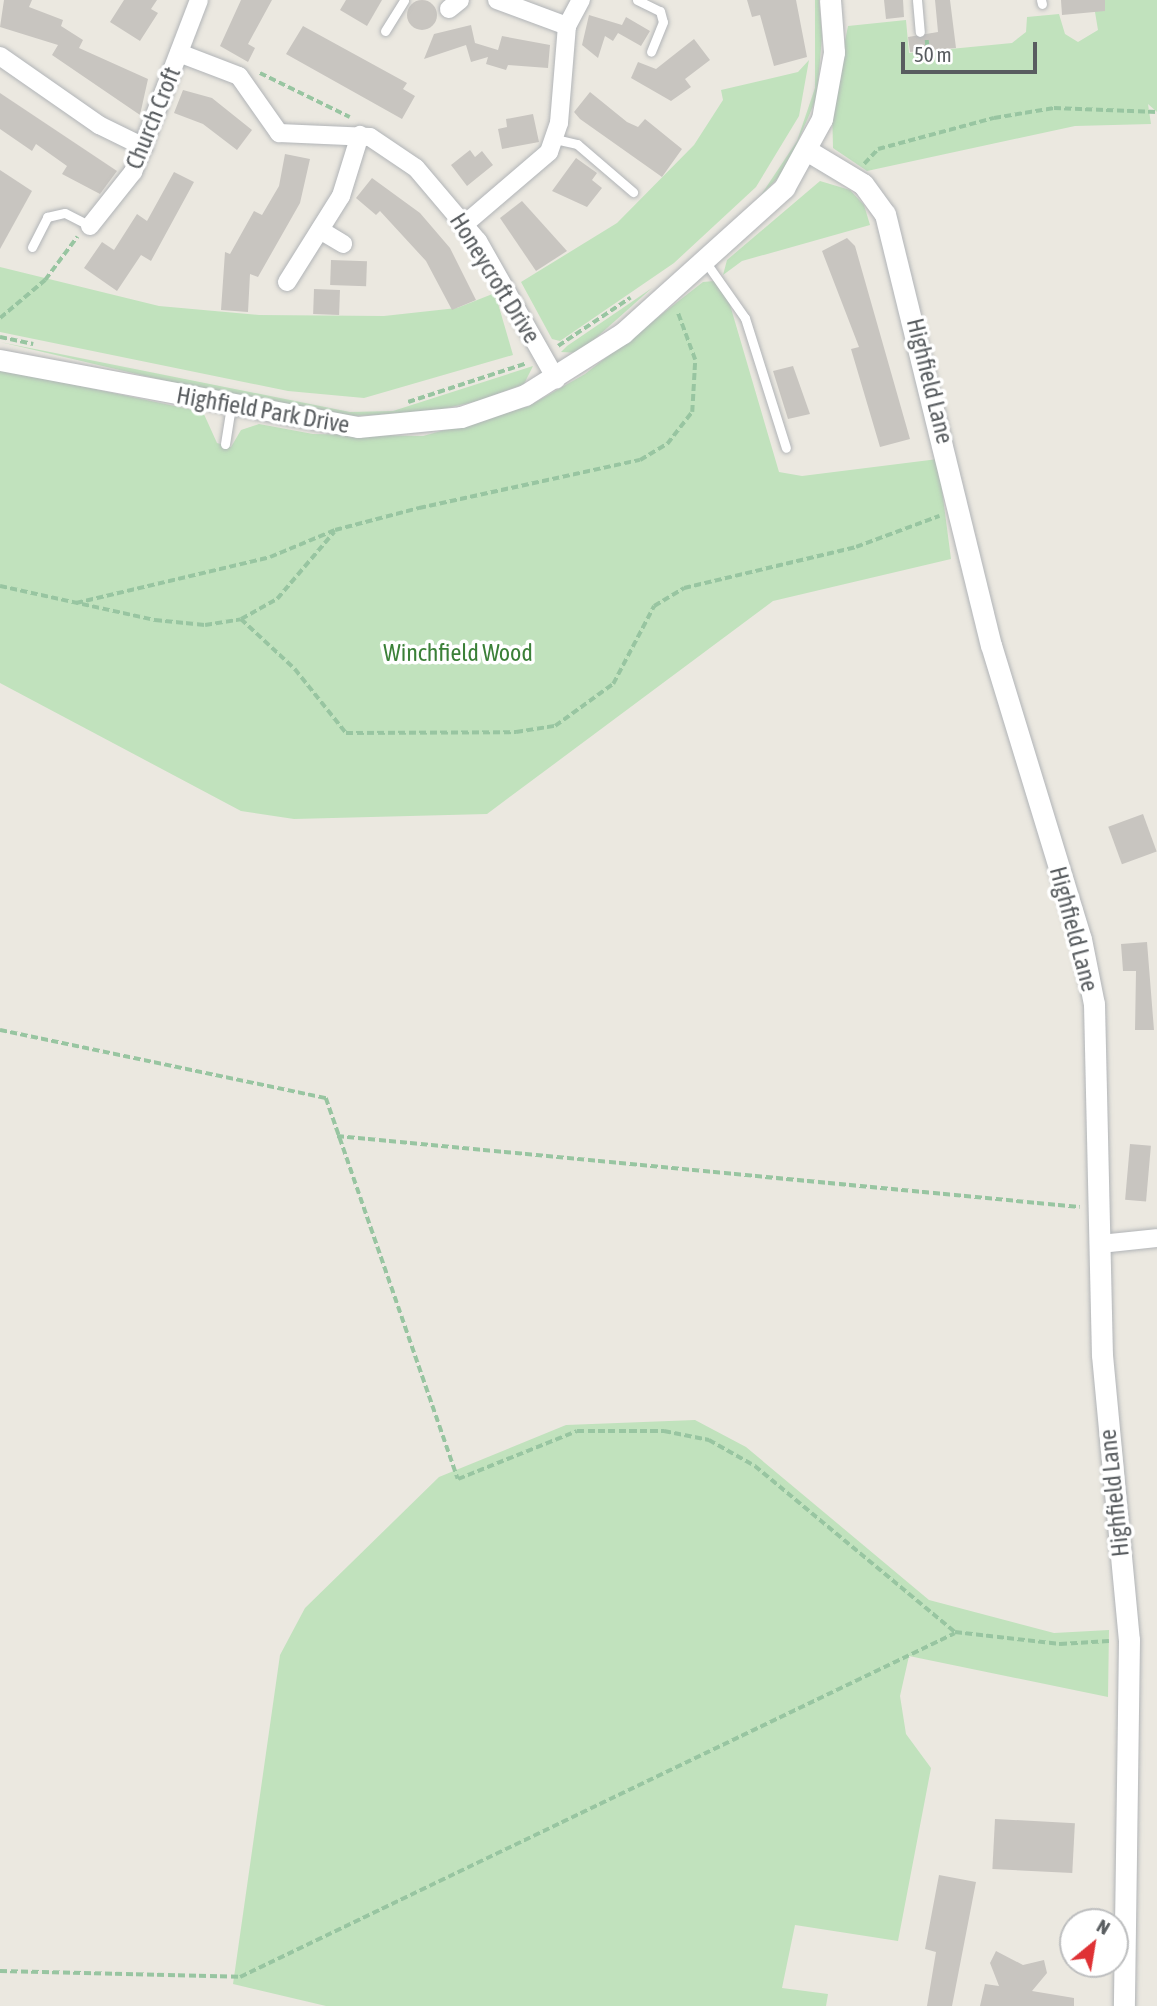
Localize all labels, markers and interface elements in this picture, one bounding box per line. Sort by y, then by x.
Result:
scale bar [905,28,1042,72]
text: 50 m [914,42,952,66]
street label: Church Croft [119,63,187,173]
street label: Honeycroft Drive [444,208,546,348]
street label: Highfield Lane [901,315,959,447]
street label: Highfield Park Drive [174,381,352,439]
park label: Winchfield Wood [383,639,533,667]
street label: Highfield Lane [1043,863,1105,995]
street label: Highfield Lane [1093,1428,1135,1558]
north arrow [1059,1908,1129,1978]
text: N [1093,1914,1114,1939]

